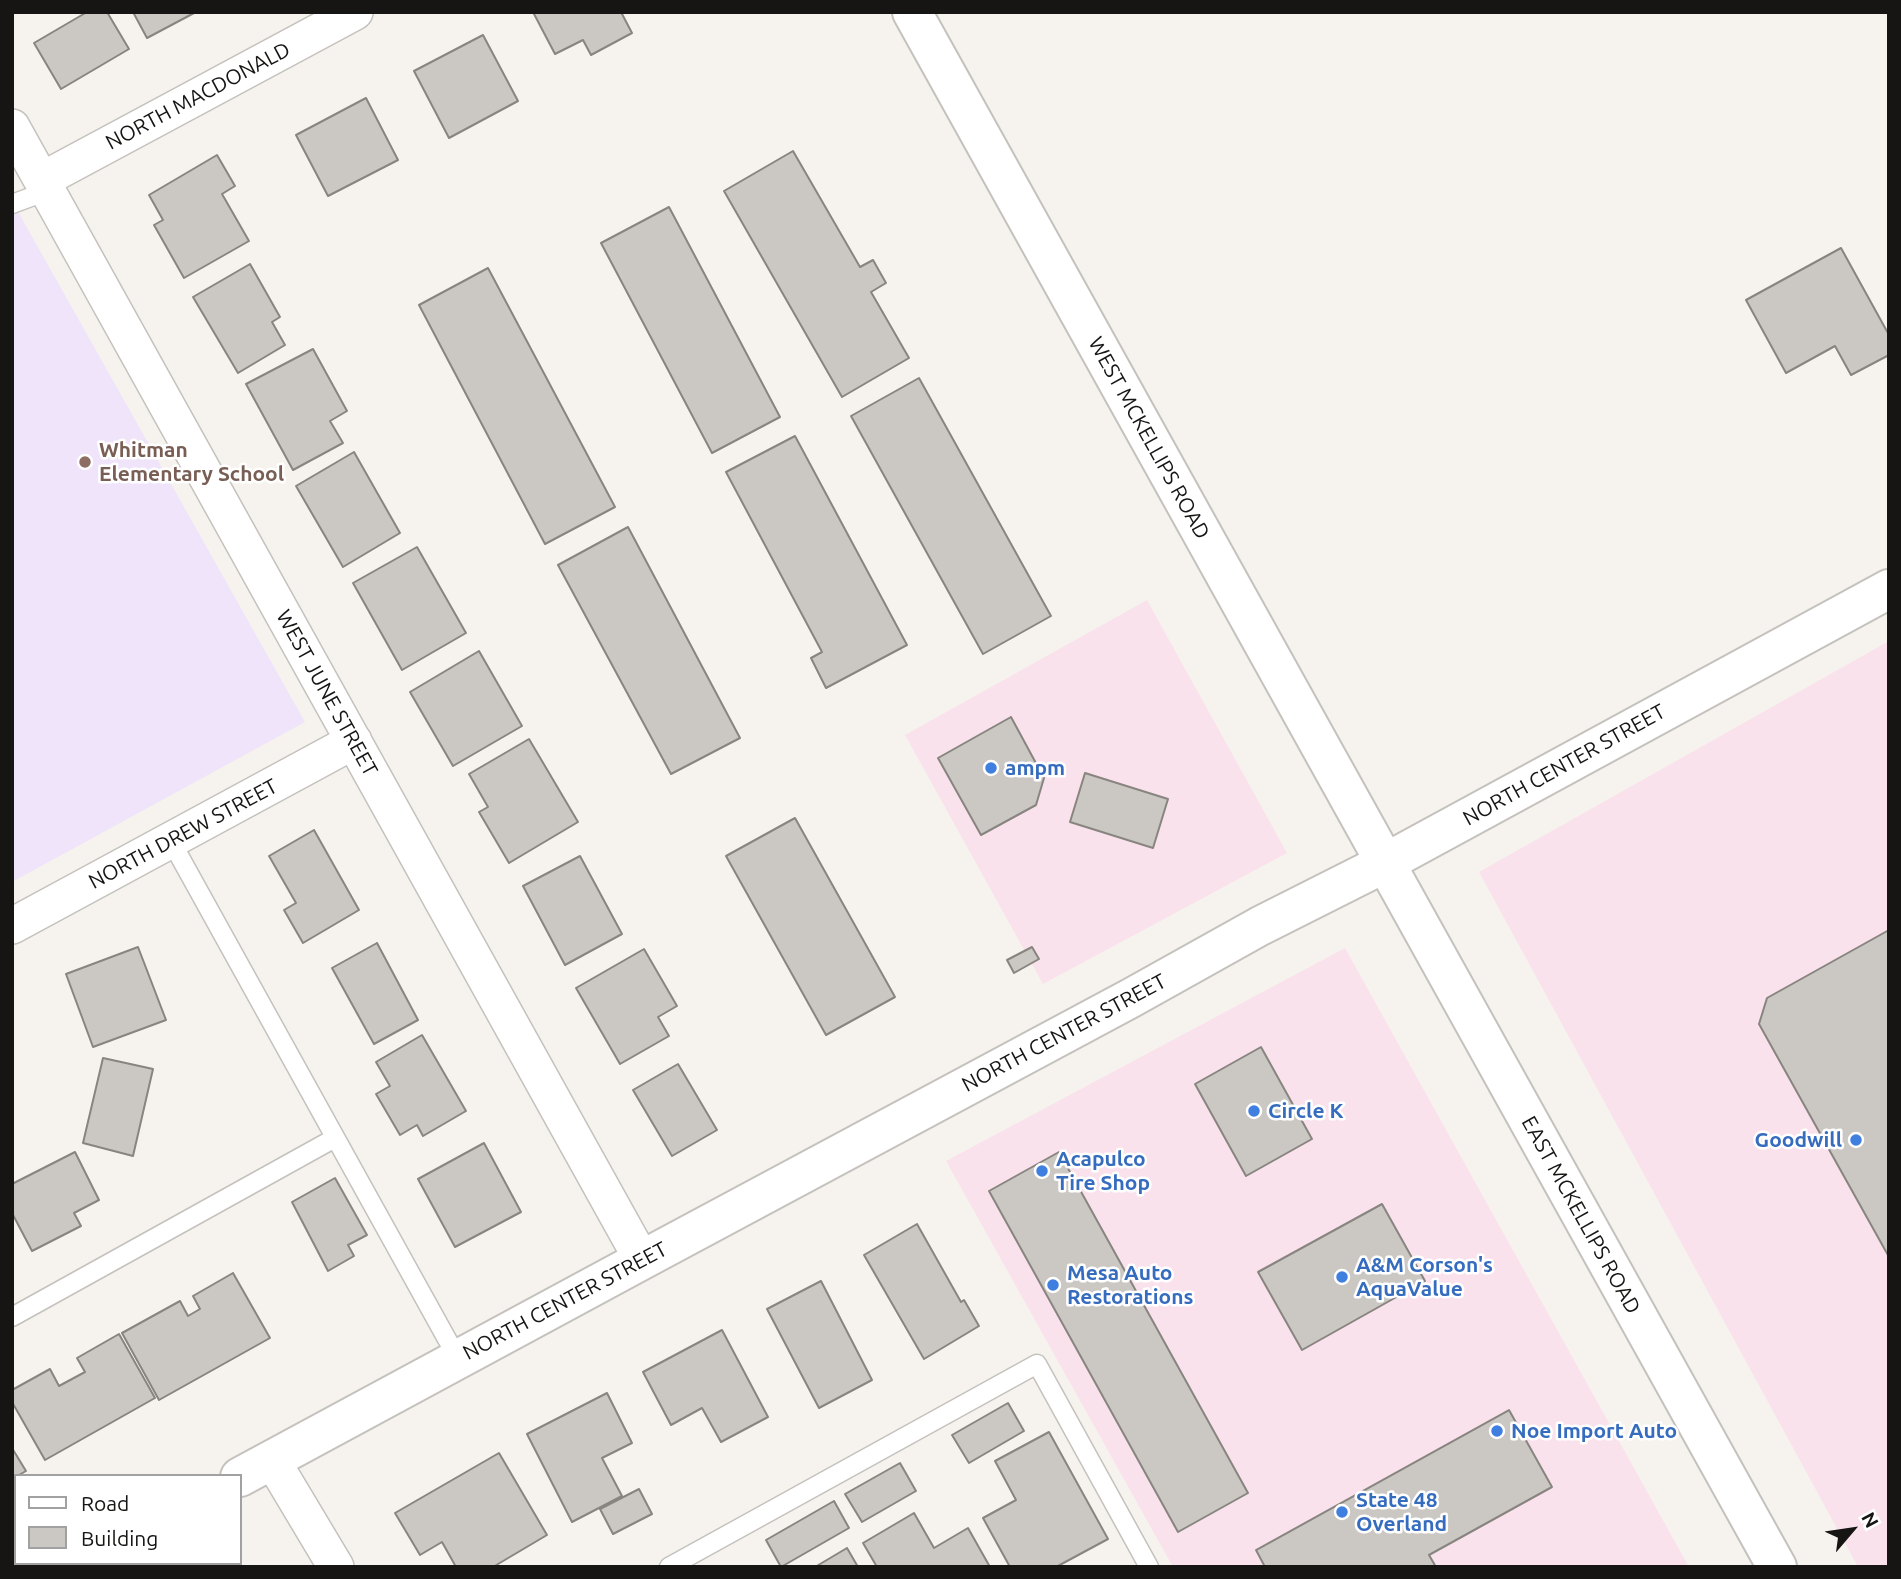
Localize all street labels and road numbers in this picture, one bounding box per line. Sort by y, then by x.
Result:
street label: NORTH MACDONALD [101,37,295,155]
street label: WEST MCKELLIPS ROAD [1083,333,1215,543]
street label: WEST JUNE STREET [271,606,383,780]
street label: NORTH CENTER STREET [1458,699,1670,831]
street label: NORTH DREW STREET [84,773,282,895]
street label: NORTH CENTER STREET [958,968,1170,1098]
street label: EAST MCKELLIPS ROAD [1516,1112,1646,1318]
street label: NORTH CENTER STREET [459,1236,671,1366]

